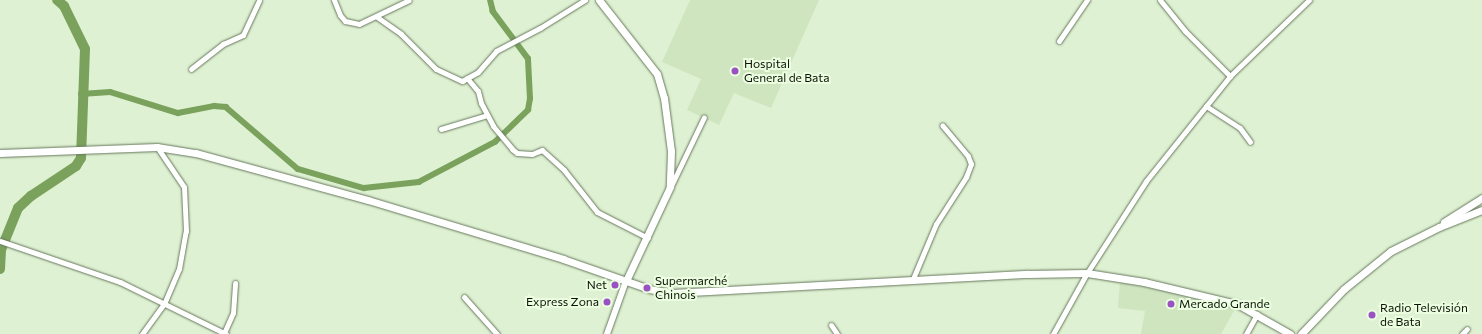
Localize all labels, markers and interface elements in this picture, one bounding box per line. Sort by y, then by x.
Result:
place label: Hospital General de Bata [744,57,829,85]
marker: Hospital General de Bata [729,65,741,77]
place label: Supermarché Chinois [655,274,727,302]
place label: Net [587,278,607,292]
marker: Net [610,280,620,290]
marker: Supermarché Chinois [642,283,652,293]
place label: Express Zona [526,295,599,309]
marker: Express Zona [602,297,612,307]
place label: Mercado Grande [1179,297,1270,311]
marker: Mercado Grande [1166,299,1176,309]
place label: Radio Televisión de Bata [1380,301,1468,329]
marker: Radio Televisión de Bata [1367,310,1377,320]

